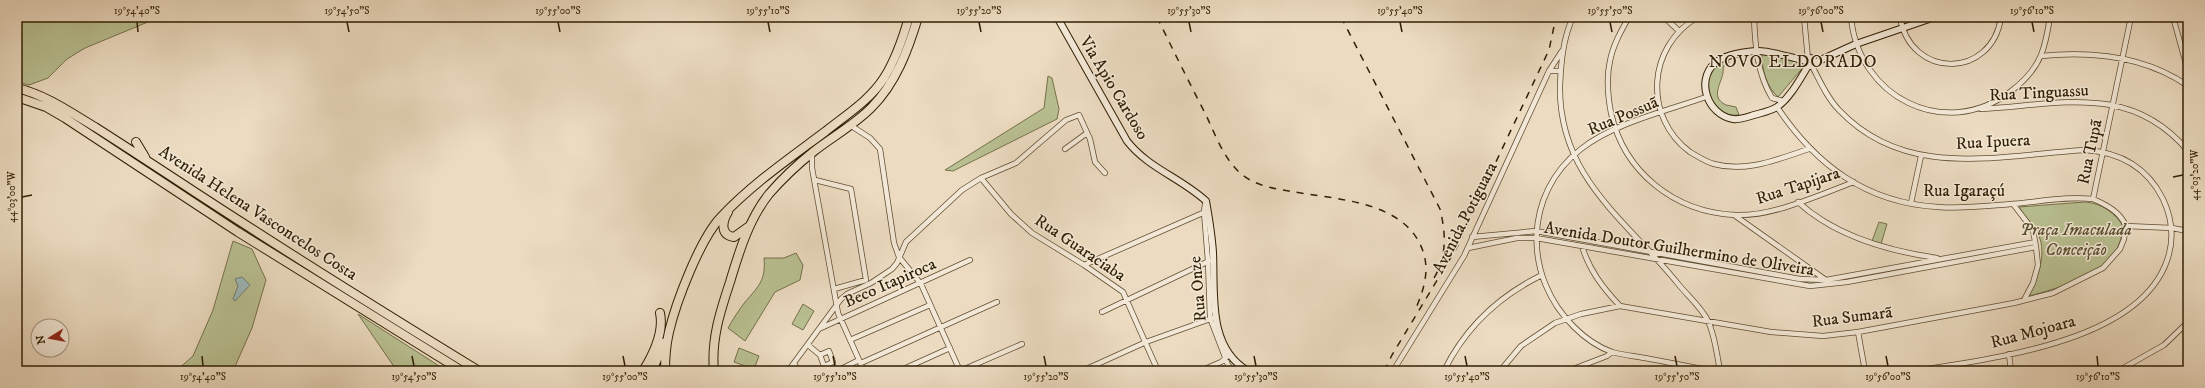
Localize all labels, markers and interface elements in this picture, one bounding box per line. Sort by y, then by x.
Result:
text: 19°54'40"S [114,5,160,17]
text: 19°54'50"S [324,5,370,17]
text: 19°55'00"S [535,5,581,17]
text: 19°55'10"S [746,5,790,17]
text: 19°55'20"S [957,5,1001,17]
text: 19°55'30"S [1167,5,1211,17]
text: 19°55'40"S [1377,5,1423,17]
text: 19°55'50"S [1588,5,1632,17]
text: 19°56'00"S [1798,5,1844,17]
text: 19°56'10"S [2010,5,2054,17]
street label: Via Apio Cardoso [1074,31,1154,144]
district label: NOVO ELDORADO [1708,51,1878,73]
street label: Rua Tinguassu [1989,79,2089,107]
street label: Rua Possuã [1584,91,1663,141]
street label: Rua Tupã [2072,117,2108,187]
street label: Rua Ipuera [1955,129,2032,155]
street label: Avenida Helena Vasconcelos Costa [155,140,362,286]
text: 44°03'20"W [2189,149,2201,200]
street label: Avenida Potiguara [1427,158,1503,278]
street label: Rua Tapijara [1753,162,1843,210]
text: 44°03'00"W [6,171,18,223]
street label: Rua Igaraçú [1923,180,2005,202]
street label: Rua Guaraciaba [1030,209,1130,287]
street label: Avenida Doutor Guilhermino de Oliveira [1542,217,1816,281]
park label: Praça Imaculada Conceição [2020,219,2132,261]
street label: Beco Itapiroca [841,253,940,313]
street label: Rua Onze [1184,255,1212,323]
street label: Rua Sumarã [1810,301,1894,333]
street label: Rua Mojoara [1988,310,2079,354]
north arrow [30,318,70,358]
text: N [33,334,49,345]
text: 19°54'40"S [180,371,226,383]
text: 19°54'50"S [391,371,437,383]
text: 19°55'00"S [602,371,648,383]
text: 19°55'10"S [813,371,857,383]
text: 19°55'20"S [1024,371,1068,383]
text: 19°55'30"S [1234,371,1278,383]
text: 19°55'40"S [1444,371,1490,383]
text: 19°55'50"S [1655,371,1699,383]
text: 19°56'00"S [1865,371,1911,383]
text: 19°56'10"S [2076,371,2120,383]

